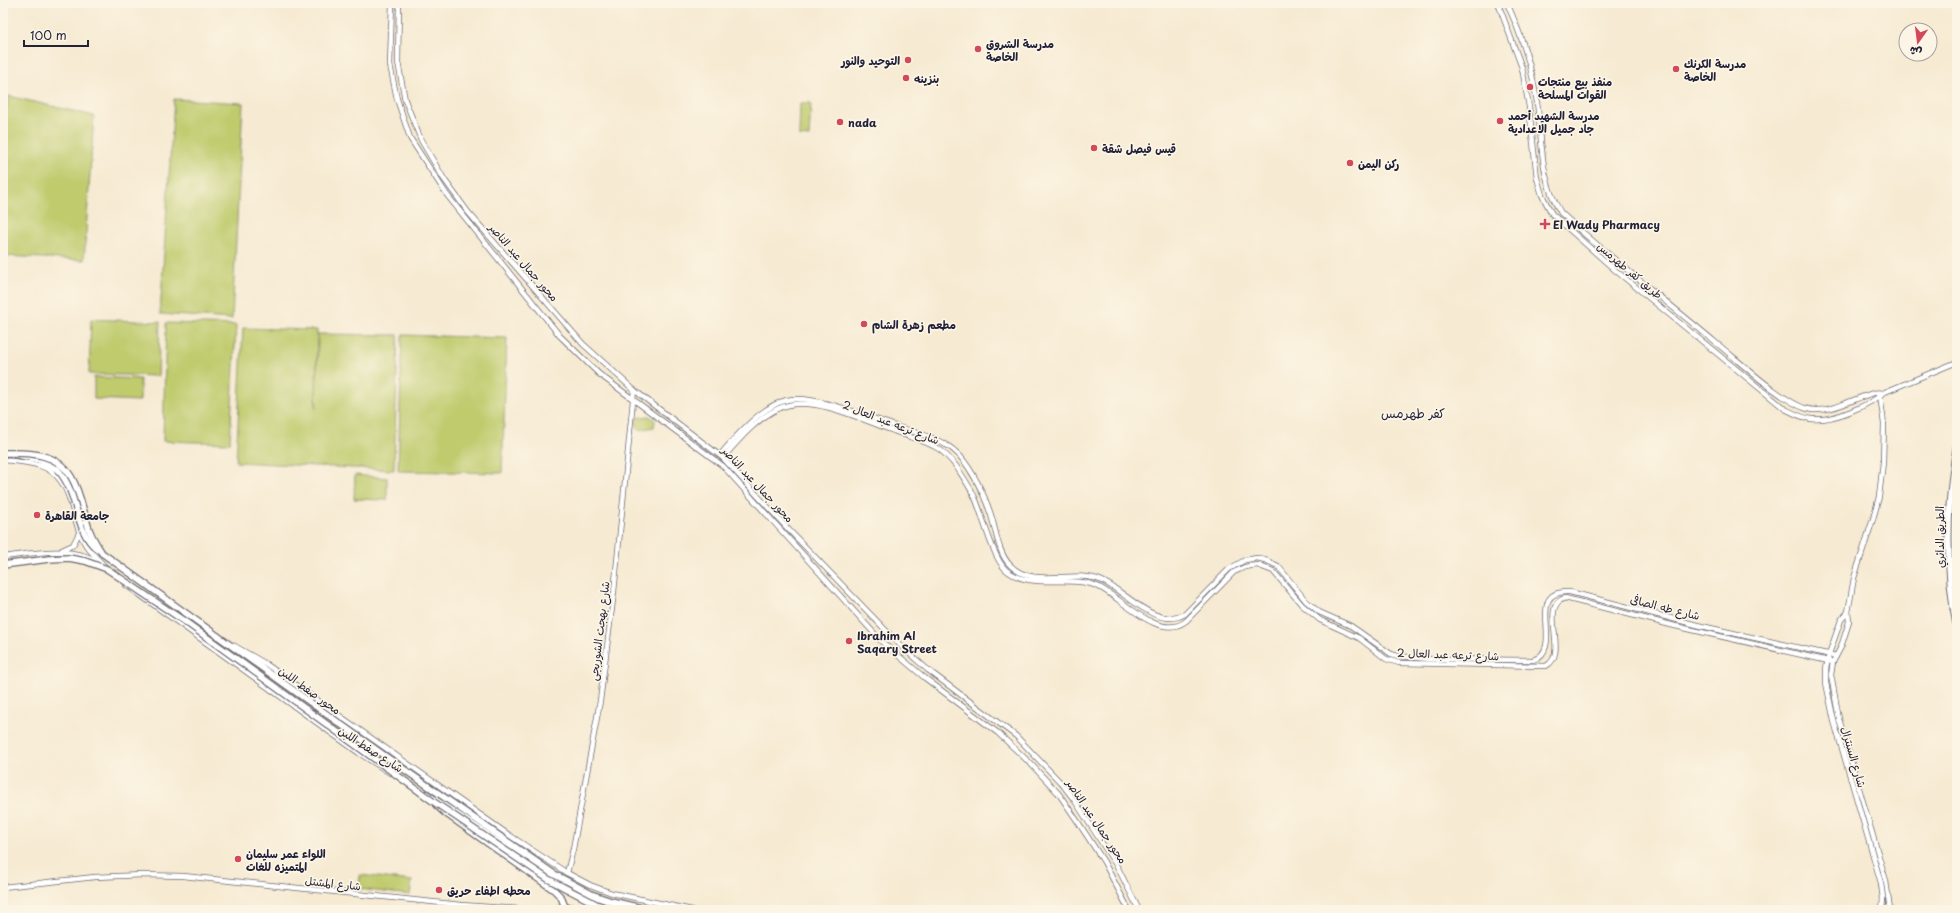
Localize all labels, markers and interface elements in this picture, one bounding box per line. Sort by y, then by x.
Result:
scale bar [24,22,88,48]
north arrow [1898,22,1938,62]
text: 100 m [30,26,67,44]
place label: مدرسة الشروق الخاصة [986,35,1054,65]
text: ش [1908,42,1923,62]
marker: مدرسة الشروق الخاصة [973,44,983,54]
place label: التوحيد والنور [840,52,900,69]
marker: التوحيد والنور [903,55,913,65]
place label: مدرسة الكرنك الخاصة [1684,55,1746,85]
marker: مدرسة الكرنك الخاصة [1671,64,1681,74]
place label: بنزينه [914,70,939,87]
marker: بنزينه [901,73,911,83]
place label: منفذ بيع منتجات القوات المسلحة [1538,73,1612,103]
marker: منفذ بيع منتجات القوات المسلحة [1525,82,1535,92]
place label: مدرسة الشهيد أحمد جاد جميل الاعدادية [1508,107,1600,137]
place label: nada [848,114,877,131]
marker: مدرسة الشهيد أحمد جاد جميل الاعدادية [1495,116,1505,126]
marker: nada [835,117,845,127]
place label: قيس فيصل شقة [1102,140,1176,157]
marker: قيس فيصل شقة [1089,143,1099,153]
place label: ركن اليمن [1358,155,1399,172]
marker: ركن اليمن [1345,158,1355,168]
place label: El Wady Pharmacy [1553,216,1660,233]
street label: محور جمال عبد الناصر [485,218,563,305]
marker: El Wady Pharmacy [1540,219,1550,229]
street label: طريق كفر طهرمس [1594,237,1666,303]
place label: مطعم زهرة الشام [872,316,956,334]
marker: مطعم زهرة الشام [859,319,869,329]
street label: شارع ترعه عبد العال 2 [840,396,942,449]
district label: كفر طهرمس [1381,403,1445,422]
street label: محور جمال عبد الناصر [717,441,798,526]
street label: الطريق الدائري [1931,506,1949,568]
place label: جامعة القاهرة [45,507,109,524]
marker: جامعة القاهرة [32,510,42,520]
street label: شارع بهجت الشوربجى [584,580,615,682]
street label: شارع طه الصافى [1628,590,1702,625]
place label: Ibrahim Al Saqary Street [857,627,937,657]
marker: Ibrahim Al Saqary Street [844,636,854,646]
street label: شارع ترعه عبد العال 2 [1397,644,1499,665]
street label: محور صفط اللبن [275,662,345,718]
street label: شارع صفط اللبن [335,722,407,777]
street label: شارع السنترال [1836,724,1871,790]
street label: محور جمال عبد الناصر [1062,774,1132,867]
place label: اللواء عمر سليمان المتميزه للغات [246,845,326,875]
marker: اللواء عمر سليمان المتميزه للغات [233,854,243,864]
street label: شارع المشتل [304,872,362,895]
place label: محطه اطفاء حريق [447,882,531,899]
marker: محطه اطفاء حريق [434,885,444,895]

